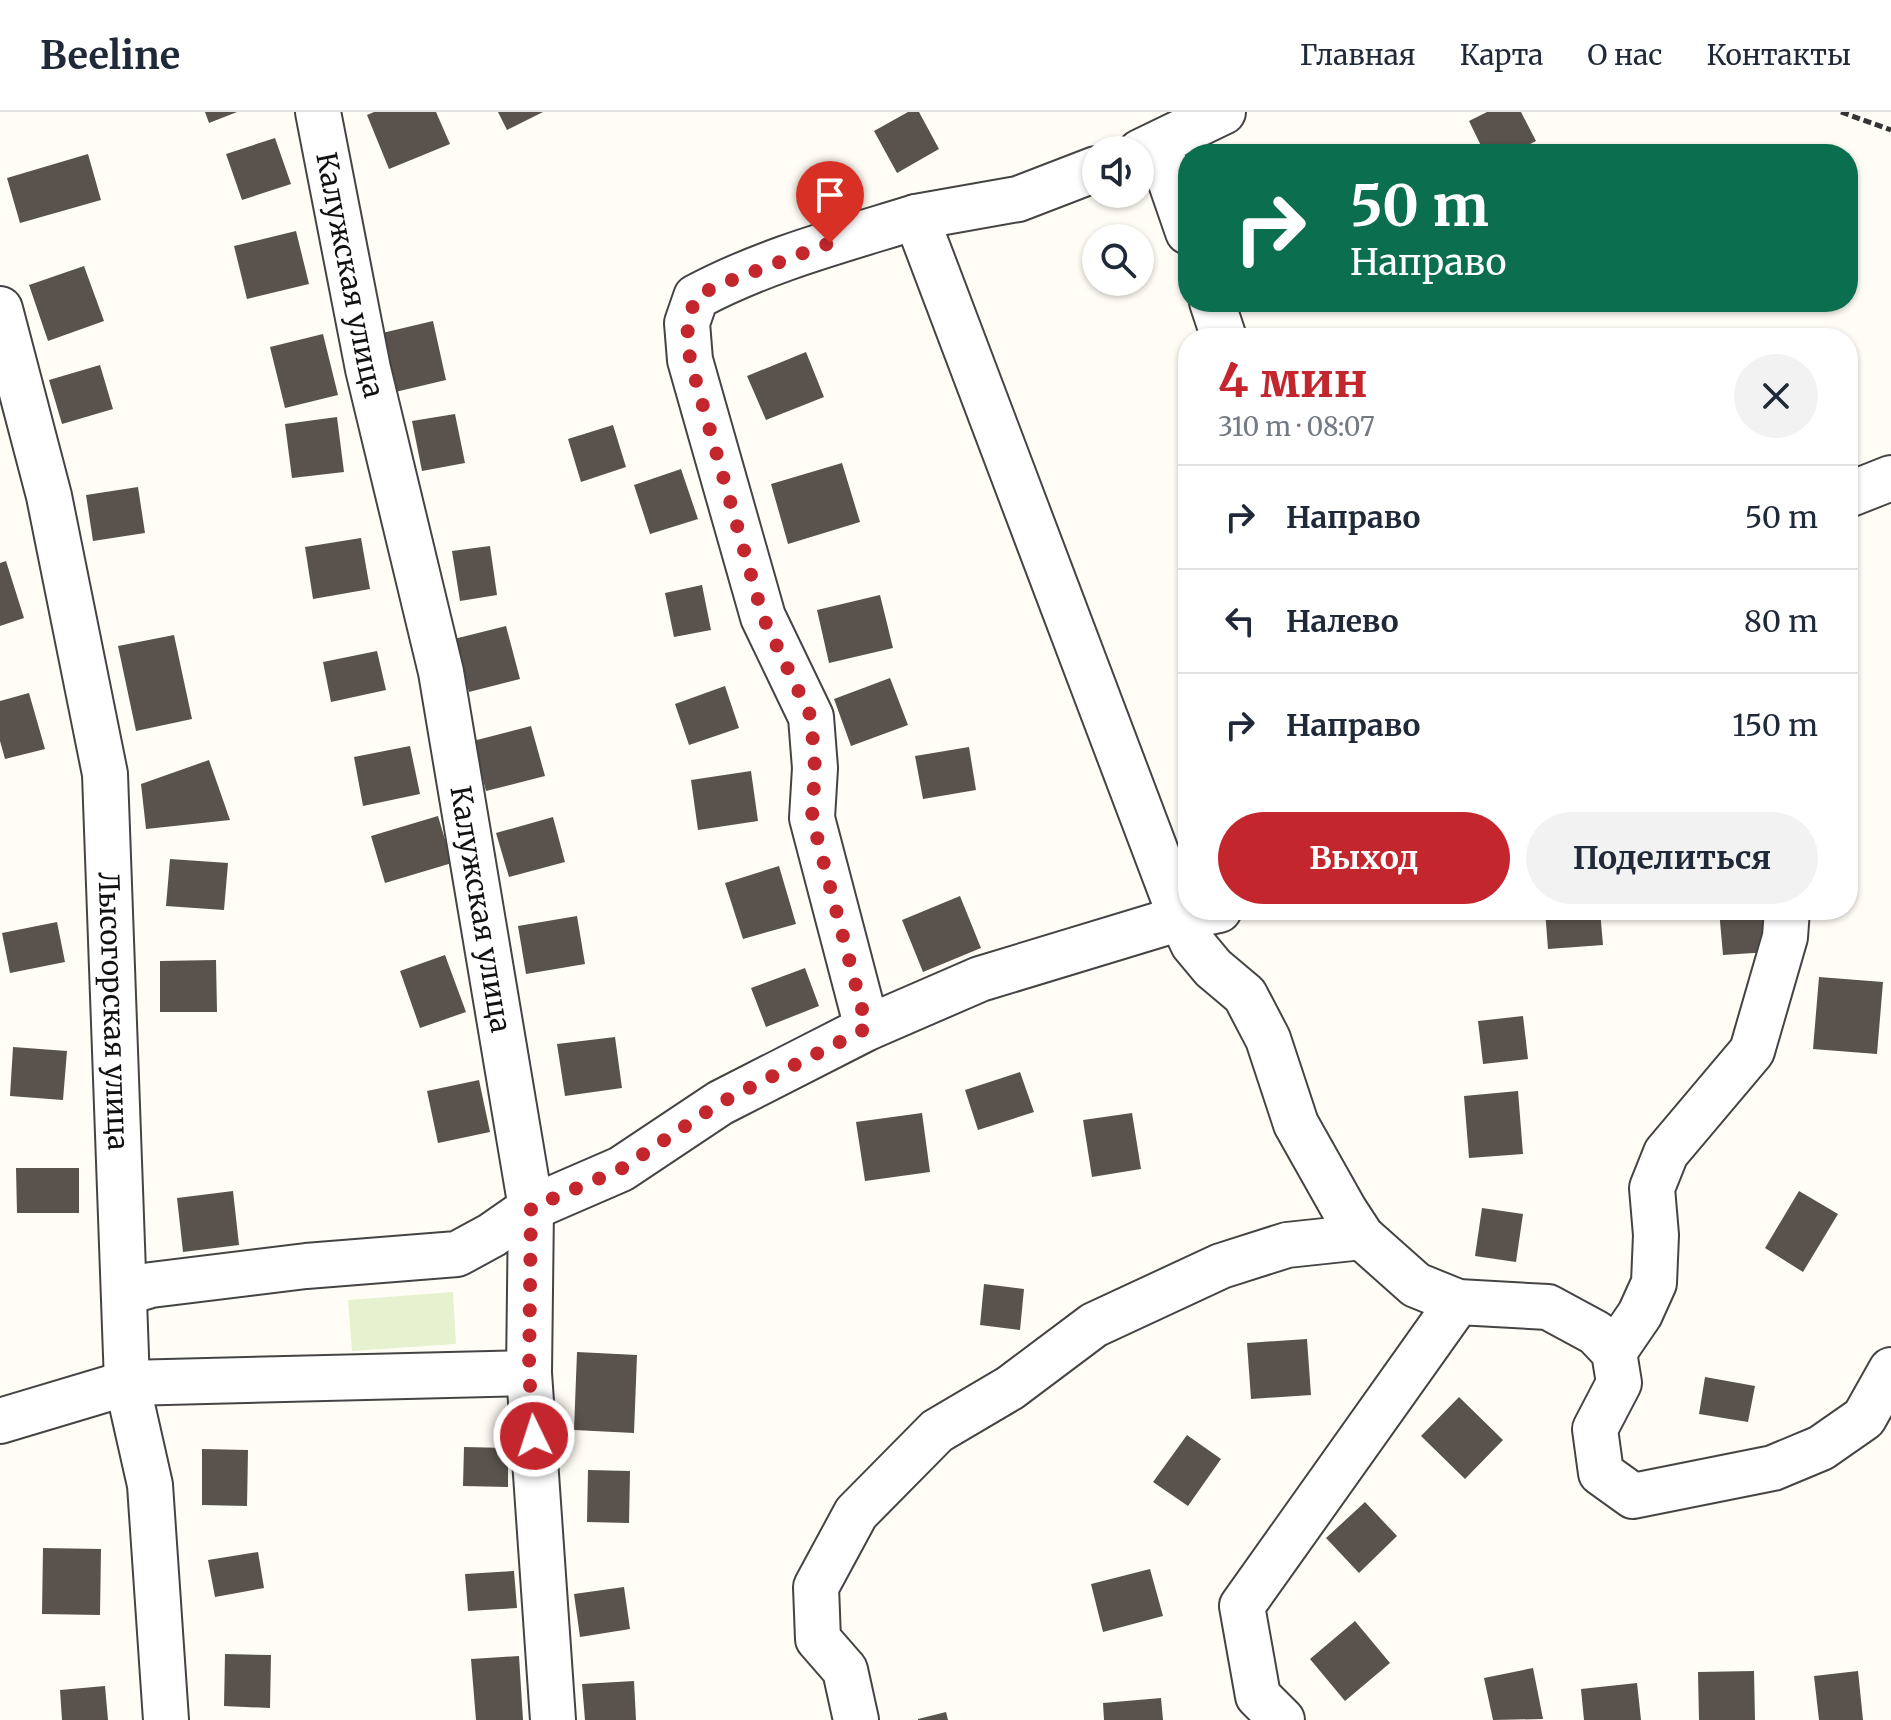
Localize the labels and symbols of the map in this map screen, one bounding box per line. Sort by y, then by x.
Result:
street label: Калужская улица [308,149,392,401]
pin [796,161,864,243]
street label: Калужская улица [442,783,519,1035]
street label: Лысогорская улица [91,871,137,1151]
position arrow [492,1394,576,1478]

